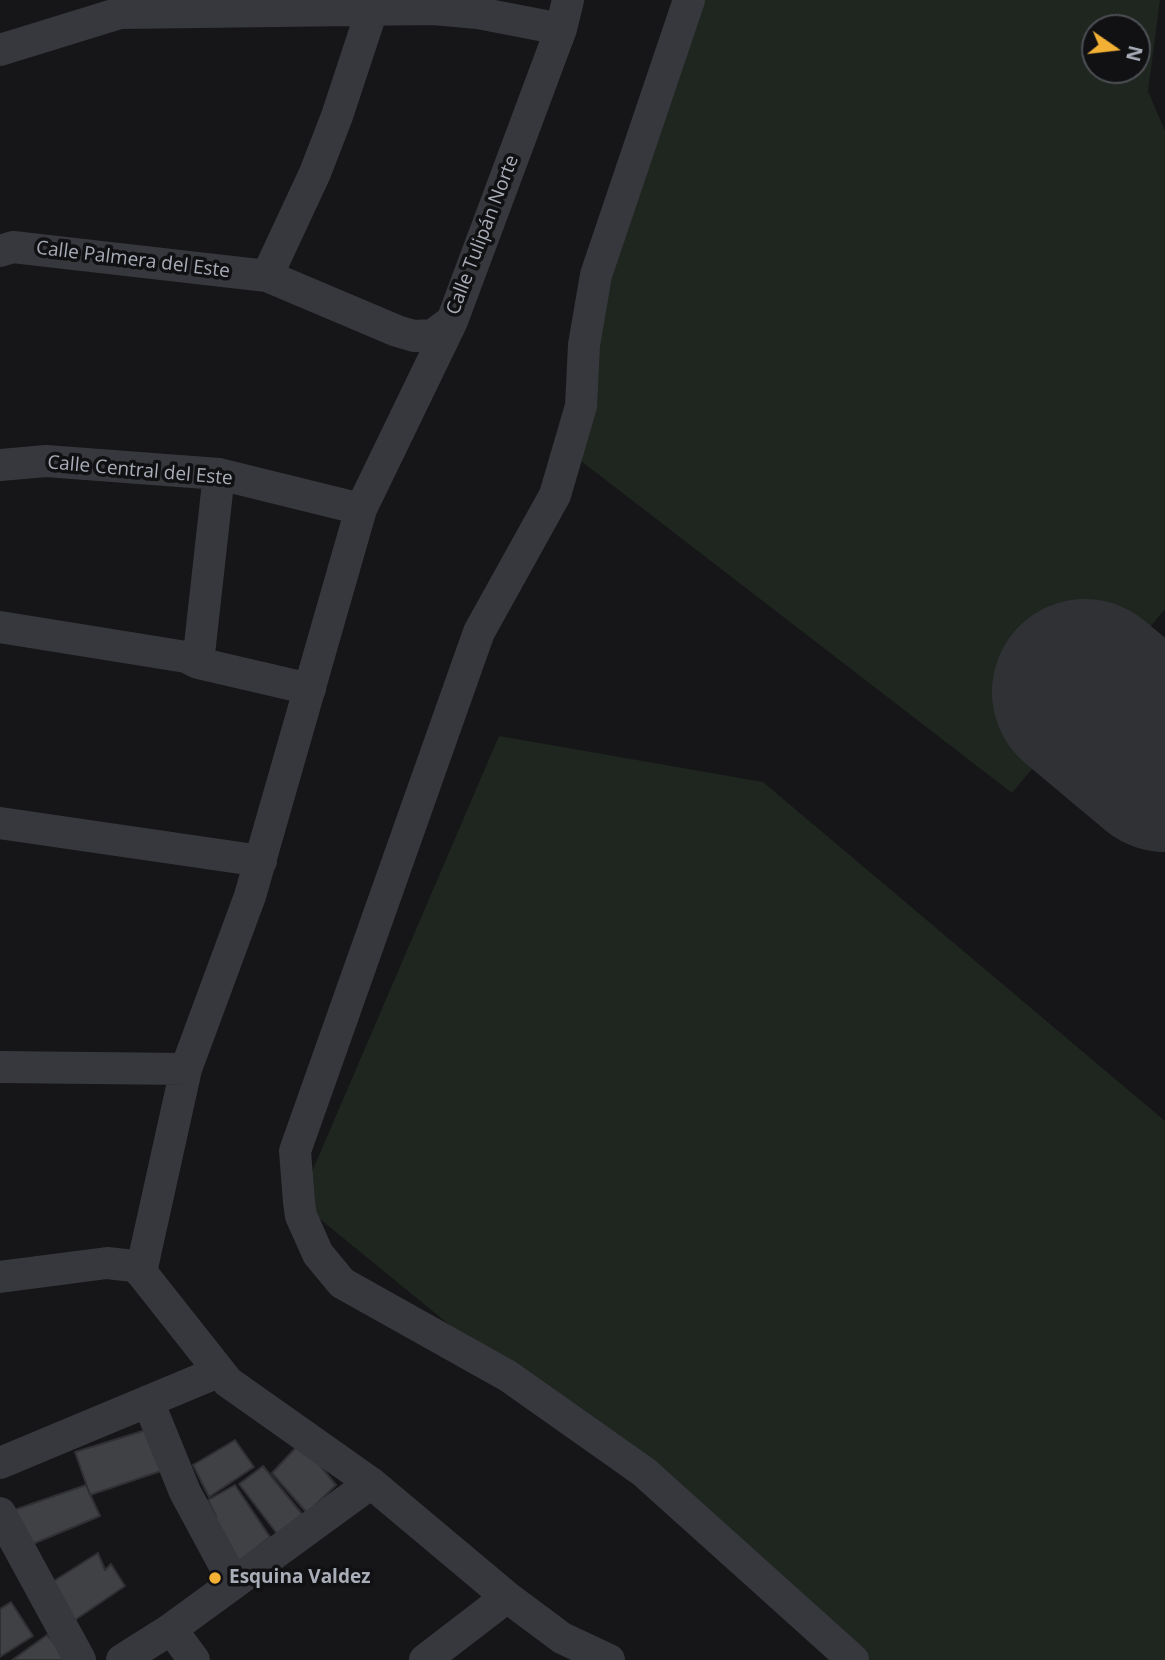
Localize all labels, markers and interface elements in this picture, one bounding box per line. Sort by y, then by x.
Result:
north arrow [1081,14,1151,84]
text: N [1120,43,1149,64]
street label: Calle Tulipán Norte [442,152,524,318]
street label: Calle Palmera del Este [35,237,231,283]
street label: Calle Central del Este [46,452,234,490]
place label: Esquina Valdez [229,1567,370,1589]
marker: Esquina Valdez [207,1570,223,1586]

